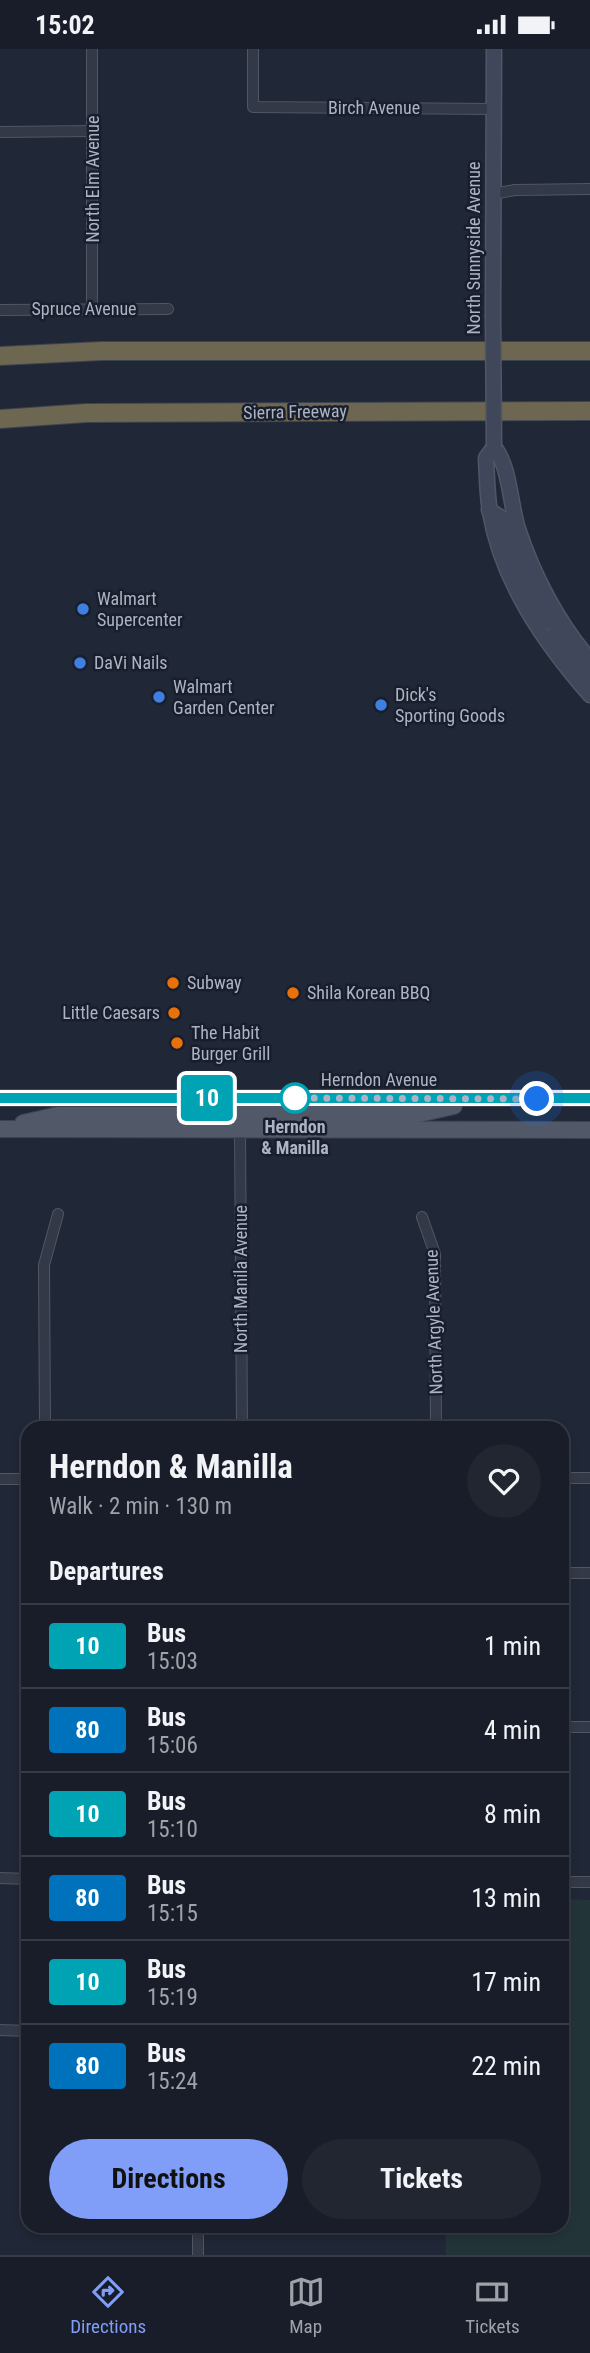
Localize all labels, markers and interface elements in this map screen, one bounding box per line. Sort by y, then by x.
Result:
text: 15:02 [35,10,95,40]
street label: Birch Avenue [328,97,420,118]
street label: North Elm Avenue [82,116,103,242]
street label: North Sunnyside Avenue [463,162,484,334]
street label: Spruce Avenue [31,298,137,319]
street label: Sierra Freeway [243,400,347,423]
place label: Walmart Supercenter [97,588,183,630]
marker: Walmart Supercenter [75,601,91,617]
place label: DaVi Nails [94,652,168,673]
marker: DaVi Nails [72,655,88,671]
place label: Walmart Garden Center [173,676,275,718]
place label: Dick's Sporting Goods [395,684,505,726]
marker: Walmart Garden Center [151,689,167,705]
marker: Dick's Sporting Goods [373,697,389,713]
place label: Subway [187,972,242,993]
marker: Subway [165,975,181,991]
place label: Shila Korean BBQ [307,982,430,1003]
marker: Shila Korean BBQ [285,985,301,1001]
place label: Little Caesars [62,1002,160,1023]
marker: Little Caesars [166,1005,182,1021]
place label: The Habit Burger Grill [191,1022,270,1064]
marker: The Habit Burger Grill [169,1035,185,1051]
street label: Herndon Avenue [321,1069,437,1090]
line badge: 10 [176,1075,238,1121]
your location [519,1081,554,1116]
marker: Herndon & Manilla [280,1083,310,1113]
text: 10 [195,1084,219,1112]
place label: Herndon & Manilla [261,1116,329,1158]
street label: North Manila Avenue [230,1205,251,1353]
street label: North Argyle Avenue [420,1249,447,1395]
button: heart [467,1444,541,1518]
text: Herndon & Manilla [49,1447,293,1486]
text: Walk · 2 min · 130 m [49,1493,232,1520]
text: Departures [49,1556,164,1586]
text: Bus [147,1618,186,1648]
text: 1 min [484,1631,541,1661]
text: 10 [75,1632,100,1660]
text: 15:03 [147,1648,198,1675]
text: Bus [147,1702,186,1732]
text: 4 min [484,1715,541,1745]
text: 80 [75,1716,100,1744]
text: 15:06 [147,1732,198,1759]
text: Bus [147,1786,186,1816]
text: 8 min [484,1799,541,1829]
text: 10 [75,1800,100,1828]
text: 15:10 [147,1816,198,1843]
text: Bus [147,1870,186,1900]
text: 13 min [471,1883,541,1913]
text: 80 [75,1884,100,1912]
text: 15:15 [147,1900,198,1927]
text: Bus [147,1954,186,1984]
text: 17 min [471,1967,541,1997]
text: 10 [75,1968,100,1996]
text: 15:19 [147,1984,198,2011]
text: Bus [147,2038,186,2068]
text: 22 min [471,2051,541,2081]
text: 80 [75,2052,100,2080]
text: 15:24 [147,2068,198,2095]
button: Directions [49,2139,288,2219]
button: Tickets [302,2139,541,2219]
tab: Directions [70,2273,146,2338]
tab: Map [287,2273,325,2338]
tab: Tickets [465,2273,520,2338]

